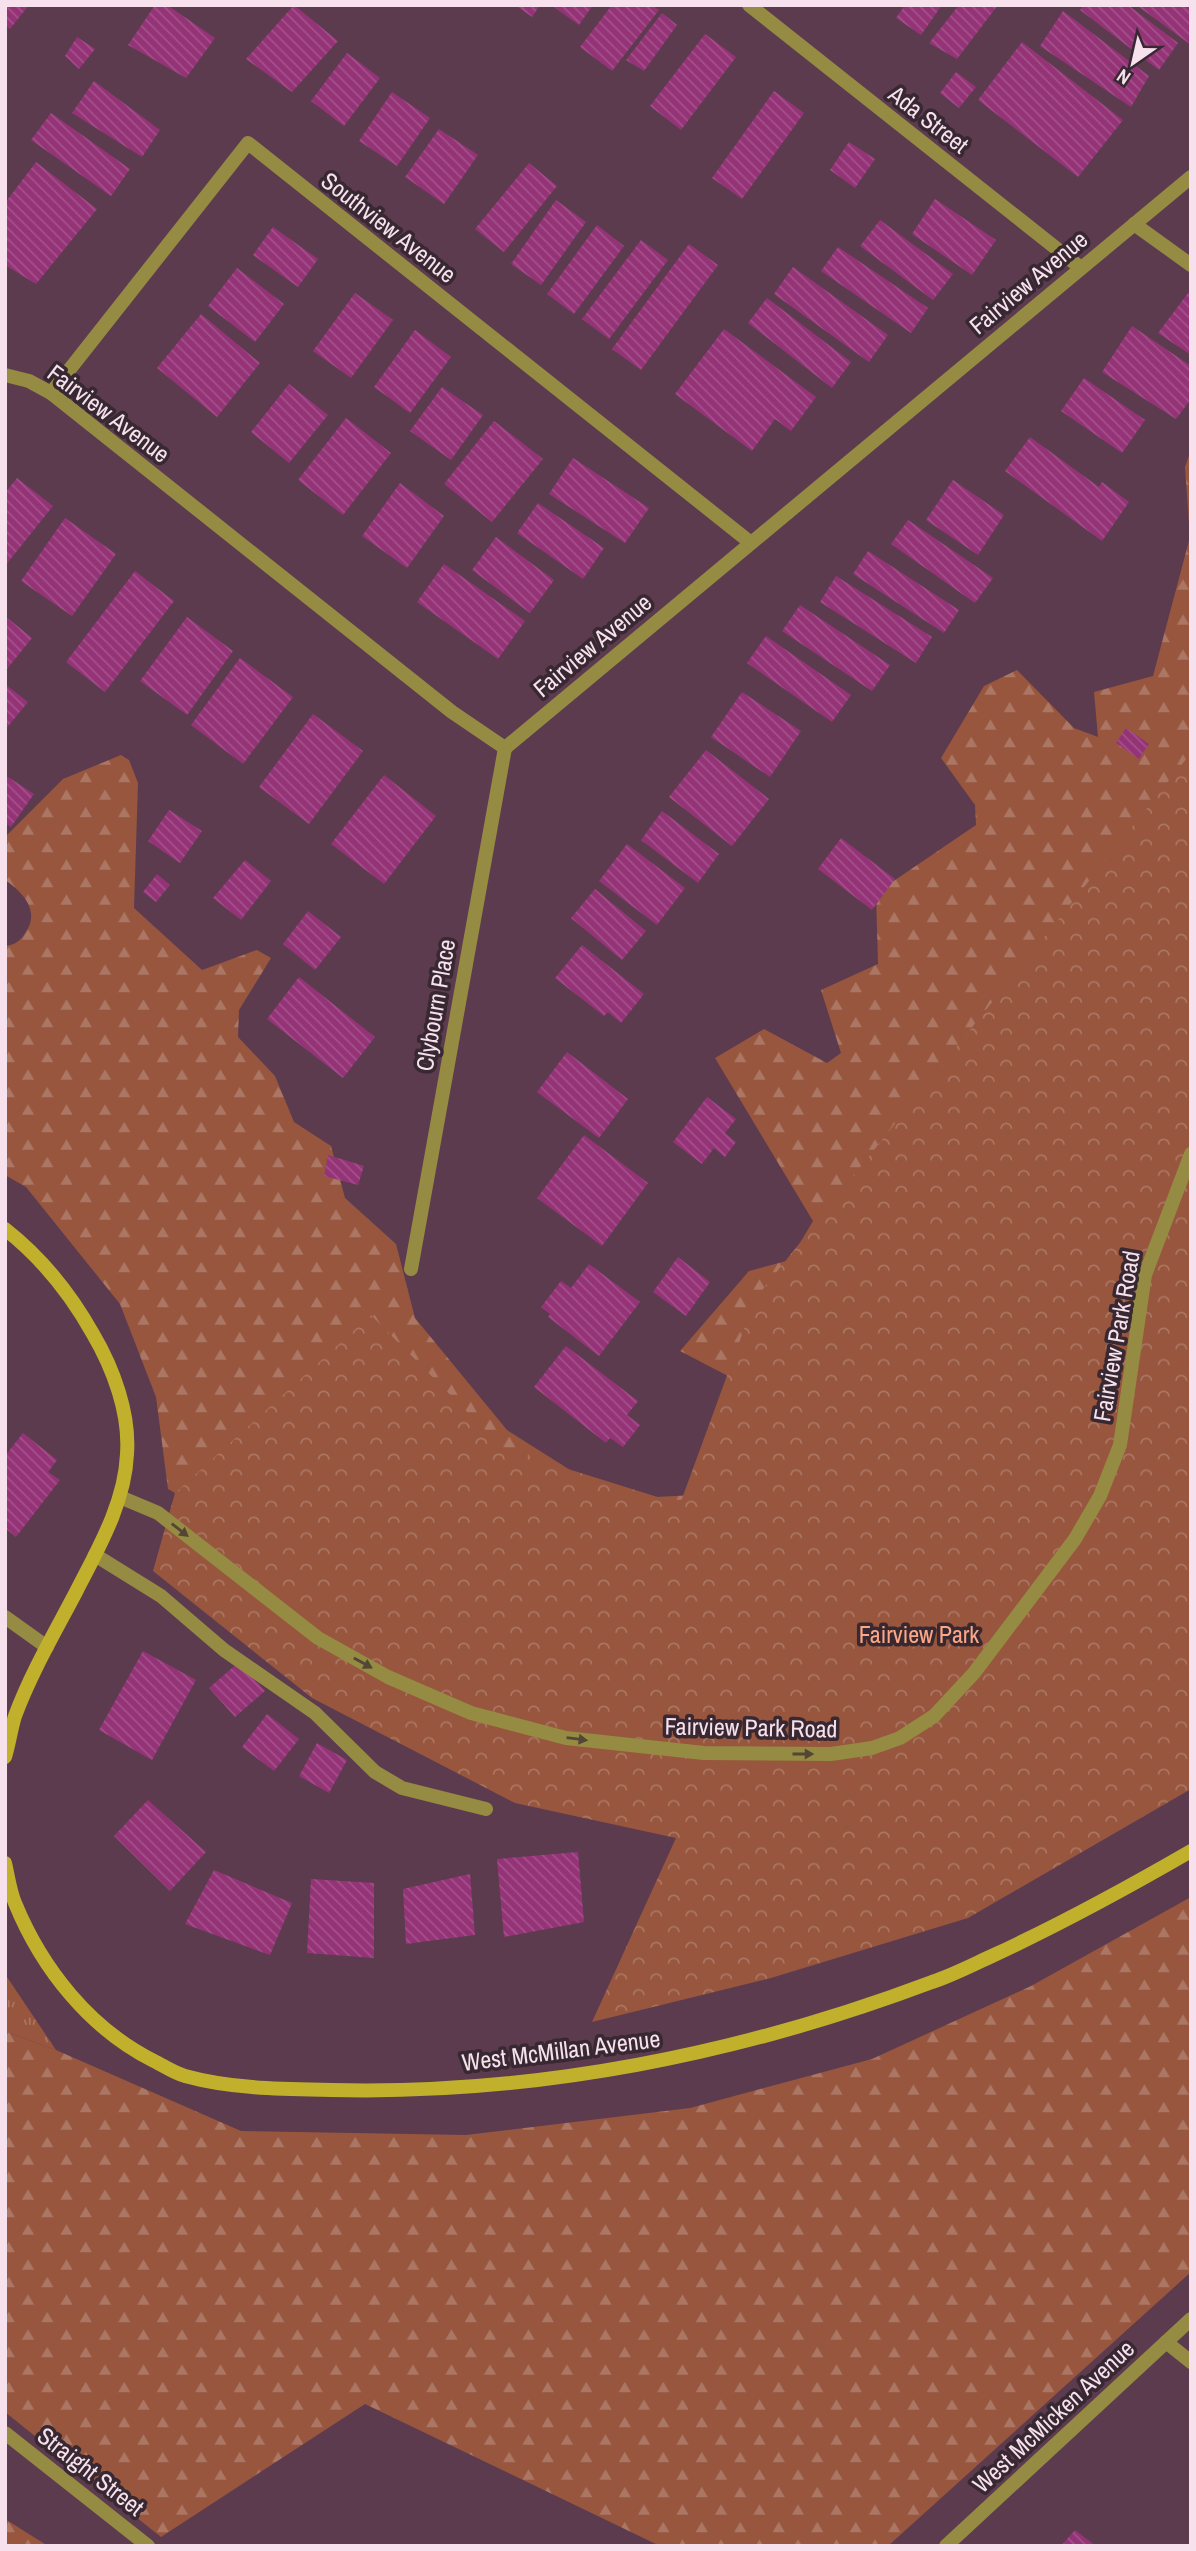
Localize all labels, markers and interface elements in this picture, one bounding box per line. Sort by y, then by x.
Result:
north arrow [1098,28,1168,98]
text: N [1112,63,1135,91]
street label: Ada Street [882,77,976,161]
street label: Southview Avenue [315,164,463,290]
street label: Fairview Avenue [962,223,1094,341]
street label: Fairview Avenue [41,357,177,469]
street label: Fairview Avenue [526,586,658,704]
street label: Clybourn Place [408,937,462,1073]
street label: Fairview Park Road [1085,1248,1147,1424]
one-way arrow [170,1523,188,1538]
park label: Fairview Park [859,1618,979,1650]
one-way arrow [354,1657,373,1669]
street label: Fairview Park Road [664,1709,838,1745]
one-way arrow [566,1734,588,1745]
one-way arrow [793,1748,815,1760]
street label: West McMillan Avenue [460,2022,662,2078]
street label: West McMicken Avenue [965,2333,1141,2499]
street label: Straight Street [31,2419,151,2523]

